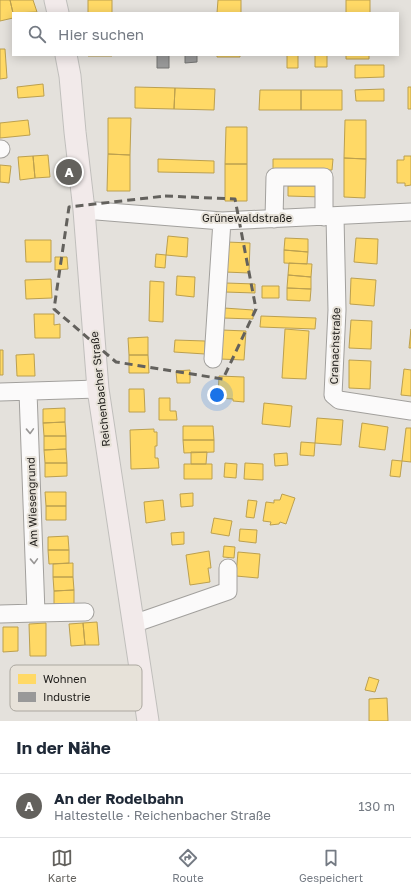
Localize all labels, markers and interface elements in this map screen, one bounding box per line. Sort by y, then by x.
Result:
search box [12,12,399,56]
icon: search [26,23,48,45]
text: Hier suchen [58,25,144,43]
pin: A [56,157,82,187]
street label: Grünewaldstraße [202,211,292,224]
street label: Cranachstraße [327,307,342,385]
street label: Reichenbacher Straße [87,331,112,447]
your location [207,385,227,405]
one-way arrow [25,428,34,434]
street label: Am Wiesengrund [23,457,40,547]
one-way arrow [30,558,39,564]
legend [10,665,142,711]
text: Wohnen [43,672,86,685]
text: Industrie [43,690,91,703]
text: In der Nähe [16,737,111,758]
text: An der Rodelbahn [54,789,184,807]
text: A [24,798,34,814]
text: 130 m [358,798,395,814]
text: Haltestelle · Reichenbacher Straße [54,807,271,823]
tab: Karte [48,847,77,884]
tab: Route [172,847,204,884]
tab: Gespeichert [299,847,363,884]

